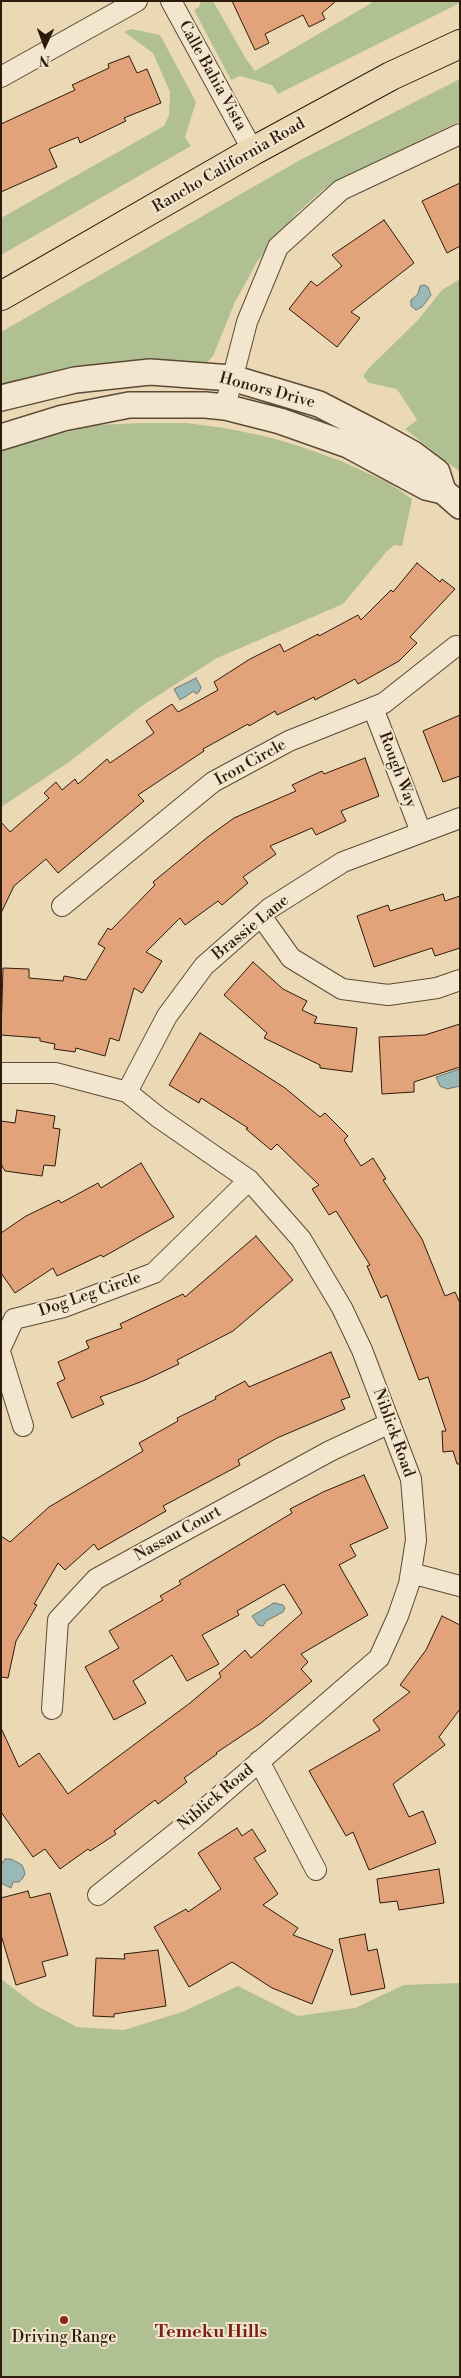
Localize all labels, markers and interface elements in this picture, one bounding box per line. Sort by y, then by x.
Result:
street label: Calle Bahia Vista [174,18,250,134]
north arrow [20,20,70,70]
text: N [39,51,50,69]
street label: Rancho California Road [149,114,309,218]
street label: Honors Drive [217,369,317,413]
street label: Rough Way [374,730,420,810]
street label: Iron Circle [212,736,290,790]
street label: Brassie Lane [209,891,293,965]
street label: Dog Leg Circle [36,1269,144,1321]
street label: Niblick Road [368,1386,418,1480]
street label: Nassau Court [131,1502,225,1566]
street label: Niblick Road [174,1761,258,1835]
marker: Driving Range [58,2314,70,2326]
district label: Temeku Hills [155,2322,267,2344]
place label: Driving Range [12,2328,116,2348]

